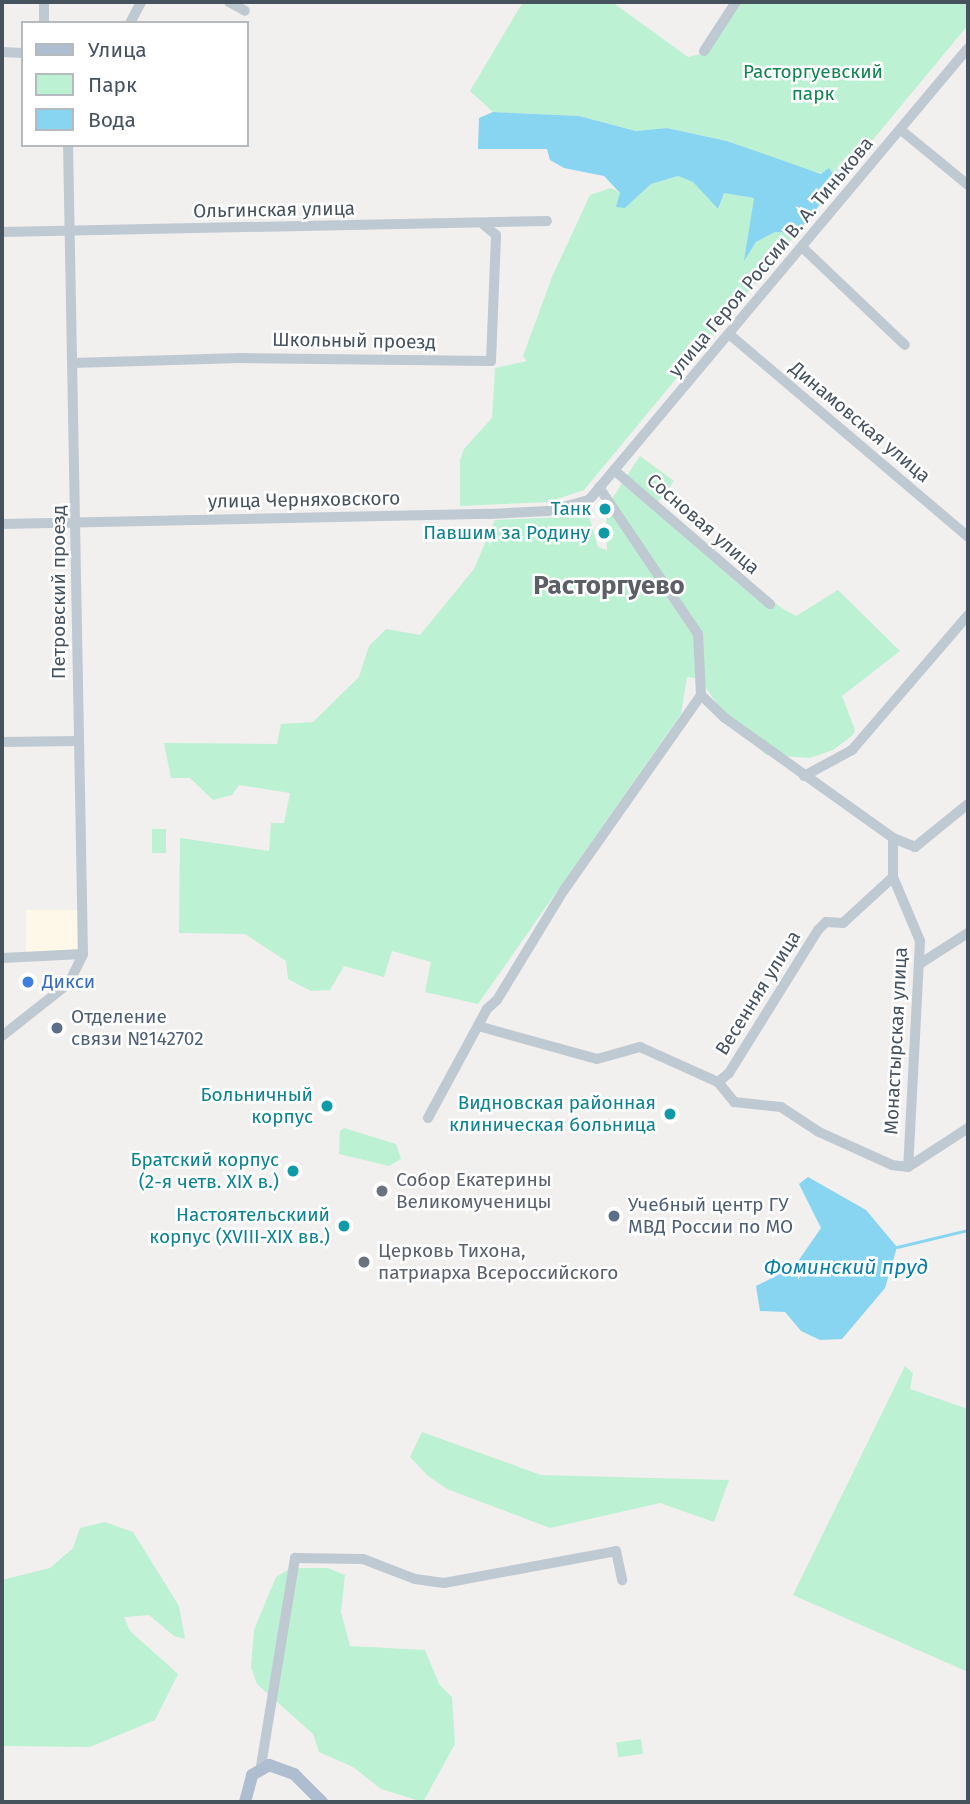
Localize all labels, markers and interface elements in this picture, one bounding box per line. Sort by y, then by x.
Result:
legend [21,21,248,147]
text: Улица [88,37,147,63]
park label: Расторгуевский парк [743,61,883,105]
text: Парк [88,72,137,98]
text: Вода [88,107,136,133]
street label: улица Героя России В. А. Тинькова [664,132,878,382]
street label: Ольгинская улица [193,197,355,223]
street label: Школьный проезд [272,328,436,354]
street label: Динамовская улица [785,357,935,487]
street label: Сосновая улица [642,469,764,579]
street label: улица Черняховского [208,487,400,513]
place label: Танк [551,498,591,520]
marker: Танк [597,501,613,517]
street label: Петровский проезд [48,505,70,679]
place label: Павшим за Родину [423,522,590,544]
marker: Павшим за Родину [596,525,612,541]
district label: Расторгуево [533,570,685,602]
street label: Весенняя улица [711,927,805,1059]
street label: Монастырская улица [880,947,912,1135]
place label: Дикси [42,971,95,993]
marker: Дикси [20,974,36,990]
place label: Отделение связи №142702 [71,1006,204,1050]
marker: Отделение связи №142702 [49,1020,65,1036]
place label: Больничный корпус [201,1084,313,1128]
place label: Видновская районная клиническая больница [449,1092,656,1136]
marker: Больничный корпус [319,1098,335,1114]
marker: Видновская районная клиническая больница [662,1106,678,1122]
place label: Братский корпус (2-я четв. XIX в.) [130,1149,279,1193]
marker: Братский корпус (2-я четв. XIX в.) [285,1163,301,1179]
place label: Собор Екатерины Великомученицы [396,1169,552,1213]
marker: Собор Екатерины Великомученицы [374,1183,390,1199]
place label: Учебный центр ГУ МВД России по МО [628,1194,793,1238]
place label: Настоятельскиий корпус (XVIII-XIX вв.) [149,1204,330,1248]
marker: Учебный центр ГУ МВД России по МО [606,1208,622,1224]
marker: Настоятельскиий корпус (XVIII-XIX вв.) [336,1218,352,1234]
place label: Церковь Тихона, патриарха Всероссийского [378,1240,618,1284]
marker: Церковь Тихона, патриарха Всероссийского [356,1254,372,1270]
water label: Фоминский пруд [764,1254,928,1280]

